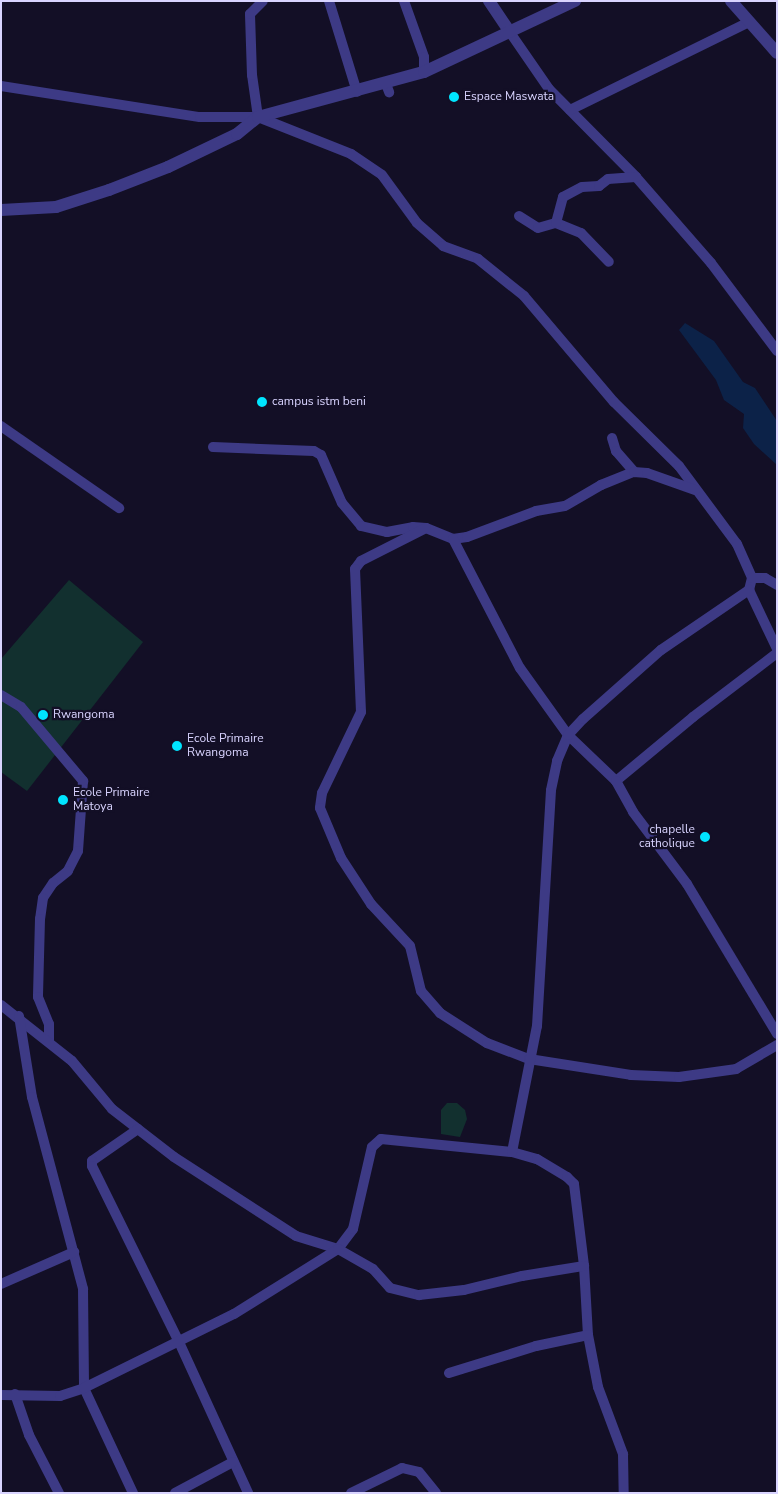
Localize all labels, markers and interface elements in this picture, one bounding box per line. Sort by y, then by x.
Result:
place label: Espace Maswata [464,90,554,104]
marker: Espace Maswata [448,91,460,103]
place label: campus istm beni [272,395,366,409]
marker: campus istm beni [256,396,268,408]
place label: Rwangoma [53,708,115,722]
marker: Rwangoma [37,709,49,721]
place label: Ecole Primaire Rwangoma [187,732,264,760]
marker: Ecole Primaire Rwangoma [171,740,183,752]
place label: Ecole Primaire Matoya [73,786,150,814]
marker: Ecole Primaire Matoya [57,794,69,806]
place label: chapelle catholique [639,823,695,851]
marker: chapelle catholique [699,831,711,843]

